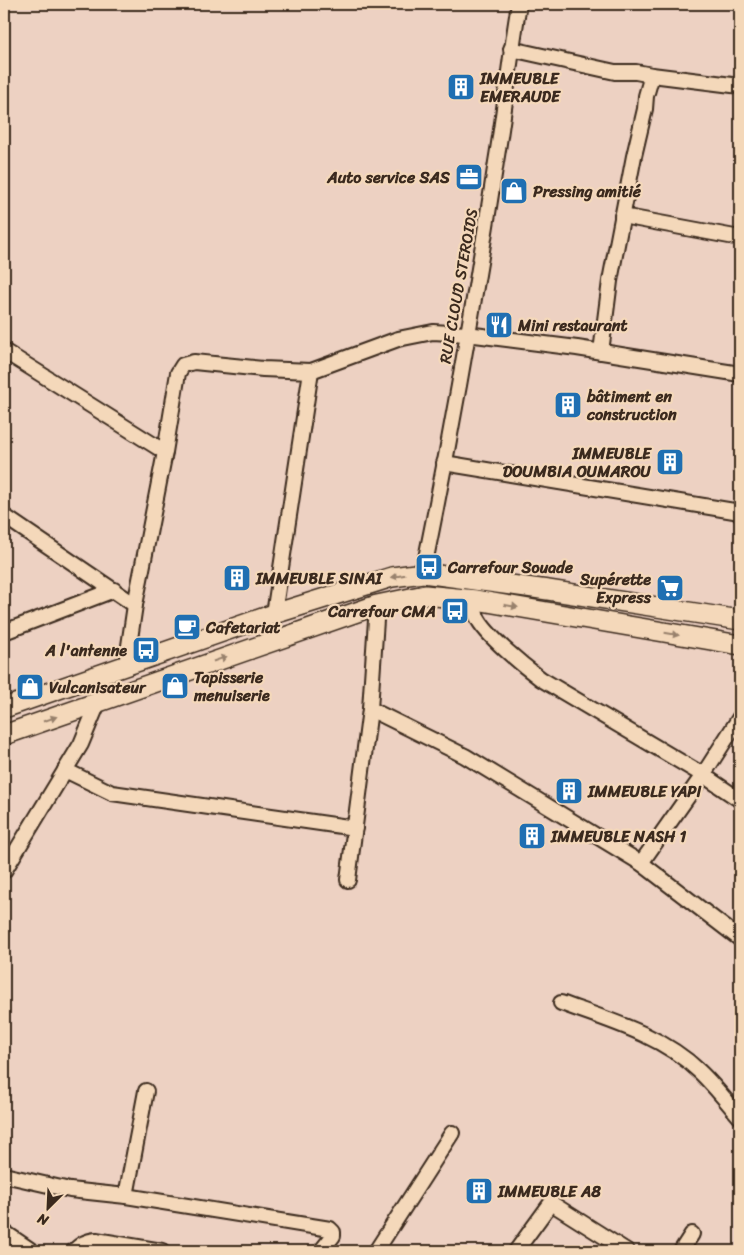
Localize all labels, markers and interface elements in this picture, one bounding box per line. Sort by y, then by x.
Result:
place label: IMMEUBLE EMERAUDE [479,64,561,111]
building icon: IMMEUBLE EMERAUDE [446,72,476,102]
office icon: Auto service SAS [454,162,484,192]
place label: Auto service SAS [326,163,450,192]
shop icon: Pressing amitié [499,176,529,206]
place label: Pressing amitié [533,177,642,206]
street label: RUE CLOUD STEROIDS [431,206,486,366]
restaurant icon: Mini restaurant [484,310,514,340]
place label: Mini restaurant [517,311,627,340]
place label: bâtiment en construction [586,382,677,429]
building icon: bâtiment en construction [553,390,583,420]
place label: IMMEUBLE DOUMBIA OUMAROU [503,439,652,486]
building icon: IMMEUBLE DOUMBIA OUMAROU [655,447,685,477]
bus stop icon: Carrefour Souade [414,552,444,582]
place label: Carrefour Souade [447,553,574,582]
building icon: IMMEUBLE SINAI [222,563,252,593]
place label: IMMEUBLE SINAI [255,564,383,593]
place label: Supérette Express [579,565,652,612]
one-way arrow [389,573,405,581]
supermarket icon: Supérette Express [655,573,685,603]
bus stop icon: Carrefour CMA [440,596,470,626]
place label: Carrefour CMA [327,597,436,626]
one-way arrow [504,602,520,610]
cafe icon: Cafetariat [172,612,202,642]
place label: Cafetariat [205,613,280,642]
one-way arrow [664,630,680,638]
bus stop icon: A l'antenne [131,635,161,665]
place label: A l'antenne [44,636,127,665]
one-way arrow [212,655,227,662]
place label: Tapisserie menuiserie [193,663,270,710]
shop icon: Tapisserie menuiserie [160,671,190,701]
shop icon: Vulcanisateur [15,672,45,702]
place label: Vulcanisateur [49,673,147,702]
one-way arrow [43,715,58,723]
building icon: IMMEUBLE YAPI [554,776,584,806]
place label: IMMEUBLE YAPI [587,777,702,806]
building icon: IMMEUBLE NASH 1 [517,821,547,851]
place label: IMMEUBLE NASH 1 [550,822,686,851]
building icon: IMMEUBLE A8 [464,1176,494,1206]
place label: IMMEUBLE A8 [497,1177,601,1206]
north arrow [22,1182,72,1232]
text: N [33,1206,53,1233]

